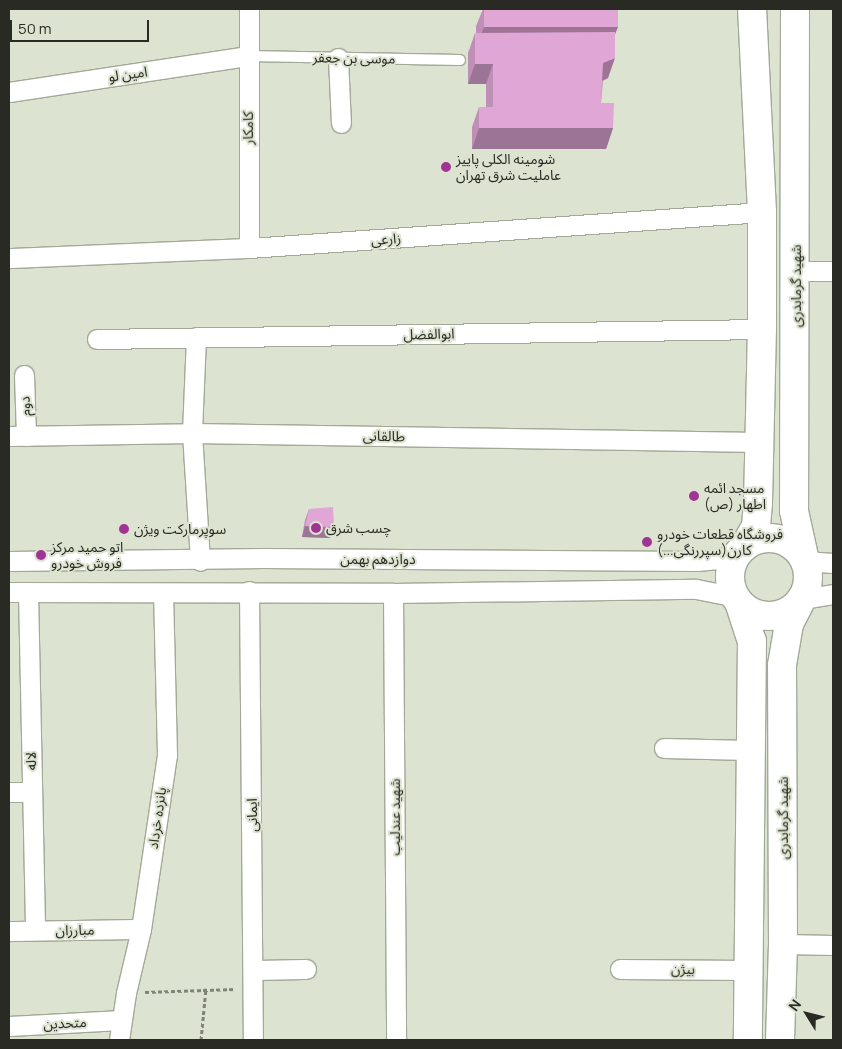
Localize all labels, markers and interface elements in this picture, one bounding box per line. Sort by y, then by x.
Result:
scale bar [12,10,151,42]
text: 50 m [18,18,52,39]
street label: موسی بن جعفر [312,49,396,67]
street label: امین لو [107,63,149,85]
street label: کامکار [240,111,256,145]
place label: شومینه الکلی پاییز عاملیت شرق تهران [456,151,561,184]
marker: شومینه الکلی پاییز عاملیت شرق تهران [440,161,452,173]
street label: زارعی [370,230,402,248]
street label: شهید گرمابدری [788,245,804,327]
street label: ابوالفضل [403,325,455,343]
street label: دوم [16,396,34,416]
street label: طالقانی [363,427,405,445]
place label: مسجد ائمه اطهار (ص) [704,480,766,512]
marker: مسجد ائمه اطهار (ص) [688,490,700,502]
place label: چسب شرق [326,520,391,536]
place label: سوپرمارکت ویژن [134,521,226,537]
marker: چسب شرق [310,522,322,534]
marker: سوپرمارکت ویژن [118,523,130,535]
place label: فروشگاه قطعات خودرو کارن(سپررنگی...) [657,526,783,558]
marker: فروشگاه قطعات خودرو کارن(سپررنگی...) [641,536,653,548]
place label: اتو حمید مرکز فروش خودرو [51,539,123,572]
marker: اتو حمید مرکز فروش خودرو [35,549,47,561]
street label: دوازدهم بهمن [340,551,416,567]
street label: لاله [22,752,40,770]
street label: شهید گرمابدری [775,777,791,859]
street label: شهید عندلیب [387,779,403,855]
street label: پانزده خرداد [144,786,170,850]
street label: ایمانی [243,798,261,832]
street label: مبارزان [55,921,95,939]
street label: بیژن [671,960,695,978]
north arrow [782,989,832,1039]
text: N [784,995,805,1015]
street label: متحدین [43,1013,87,1033]

